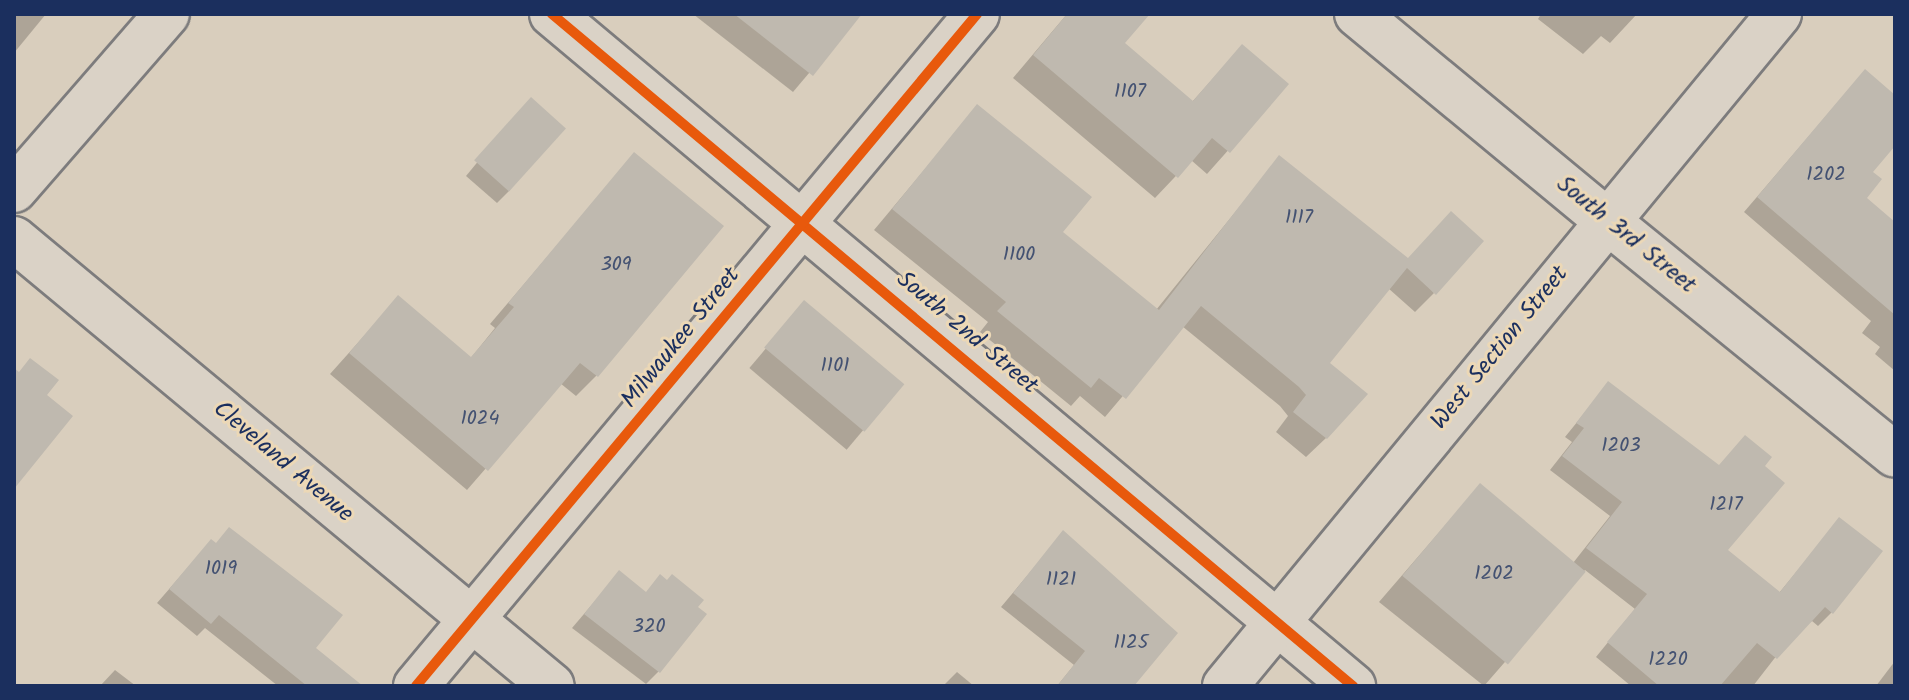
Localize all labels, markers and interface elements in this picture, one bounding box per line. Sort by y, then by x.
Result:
house number: 1107 [1114,80,1146,104]
house number: 1202 [1806,163,1846,187]
street label: South 3rd Street [1550,170,1702,300]
house number: 1117 [1285,206,1313,230]
house number: 1100 [1003,243,1035,267]
house number: 309 [600,253,632,277]
street label: West Section Street [1425,260,1575,436]
street label: Milwaukee Street [615,262,747,414]
street label: South 2nd Street [890,265,1044,401]
house number: 1101 [821,354,849,378]
street label: Cleveland Avenue [207,395,359,529]
house number: 1024 [461,407,499,431]
house number: 1203 [1601,434,1641,458]
house number: 1217 [1709,493,1743,517]
house number: 1019 [205,557,237,581]
house number: 1202 [1474,562,1514,586]
house number: 1121 [1046,568,1076,592]
house number: 320 [632,615,666,639]
house number: 1125 [1114,631,1148,655]
house number: 1220 [1648,648,1688,672]

